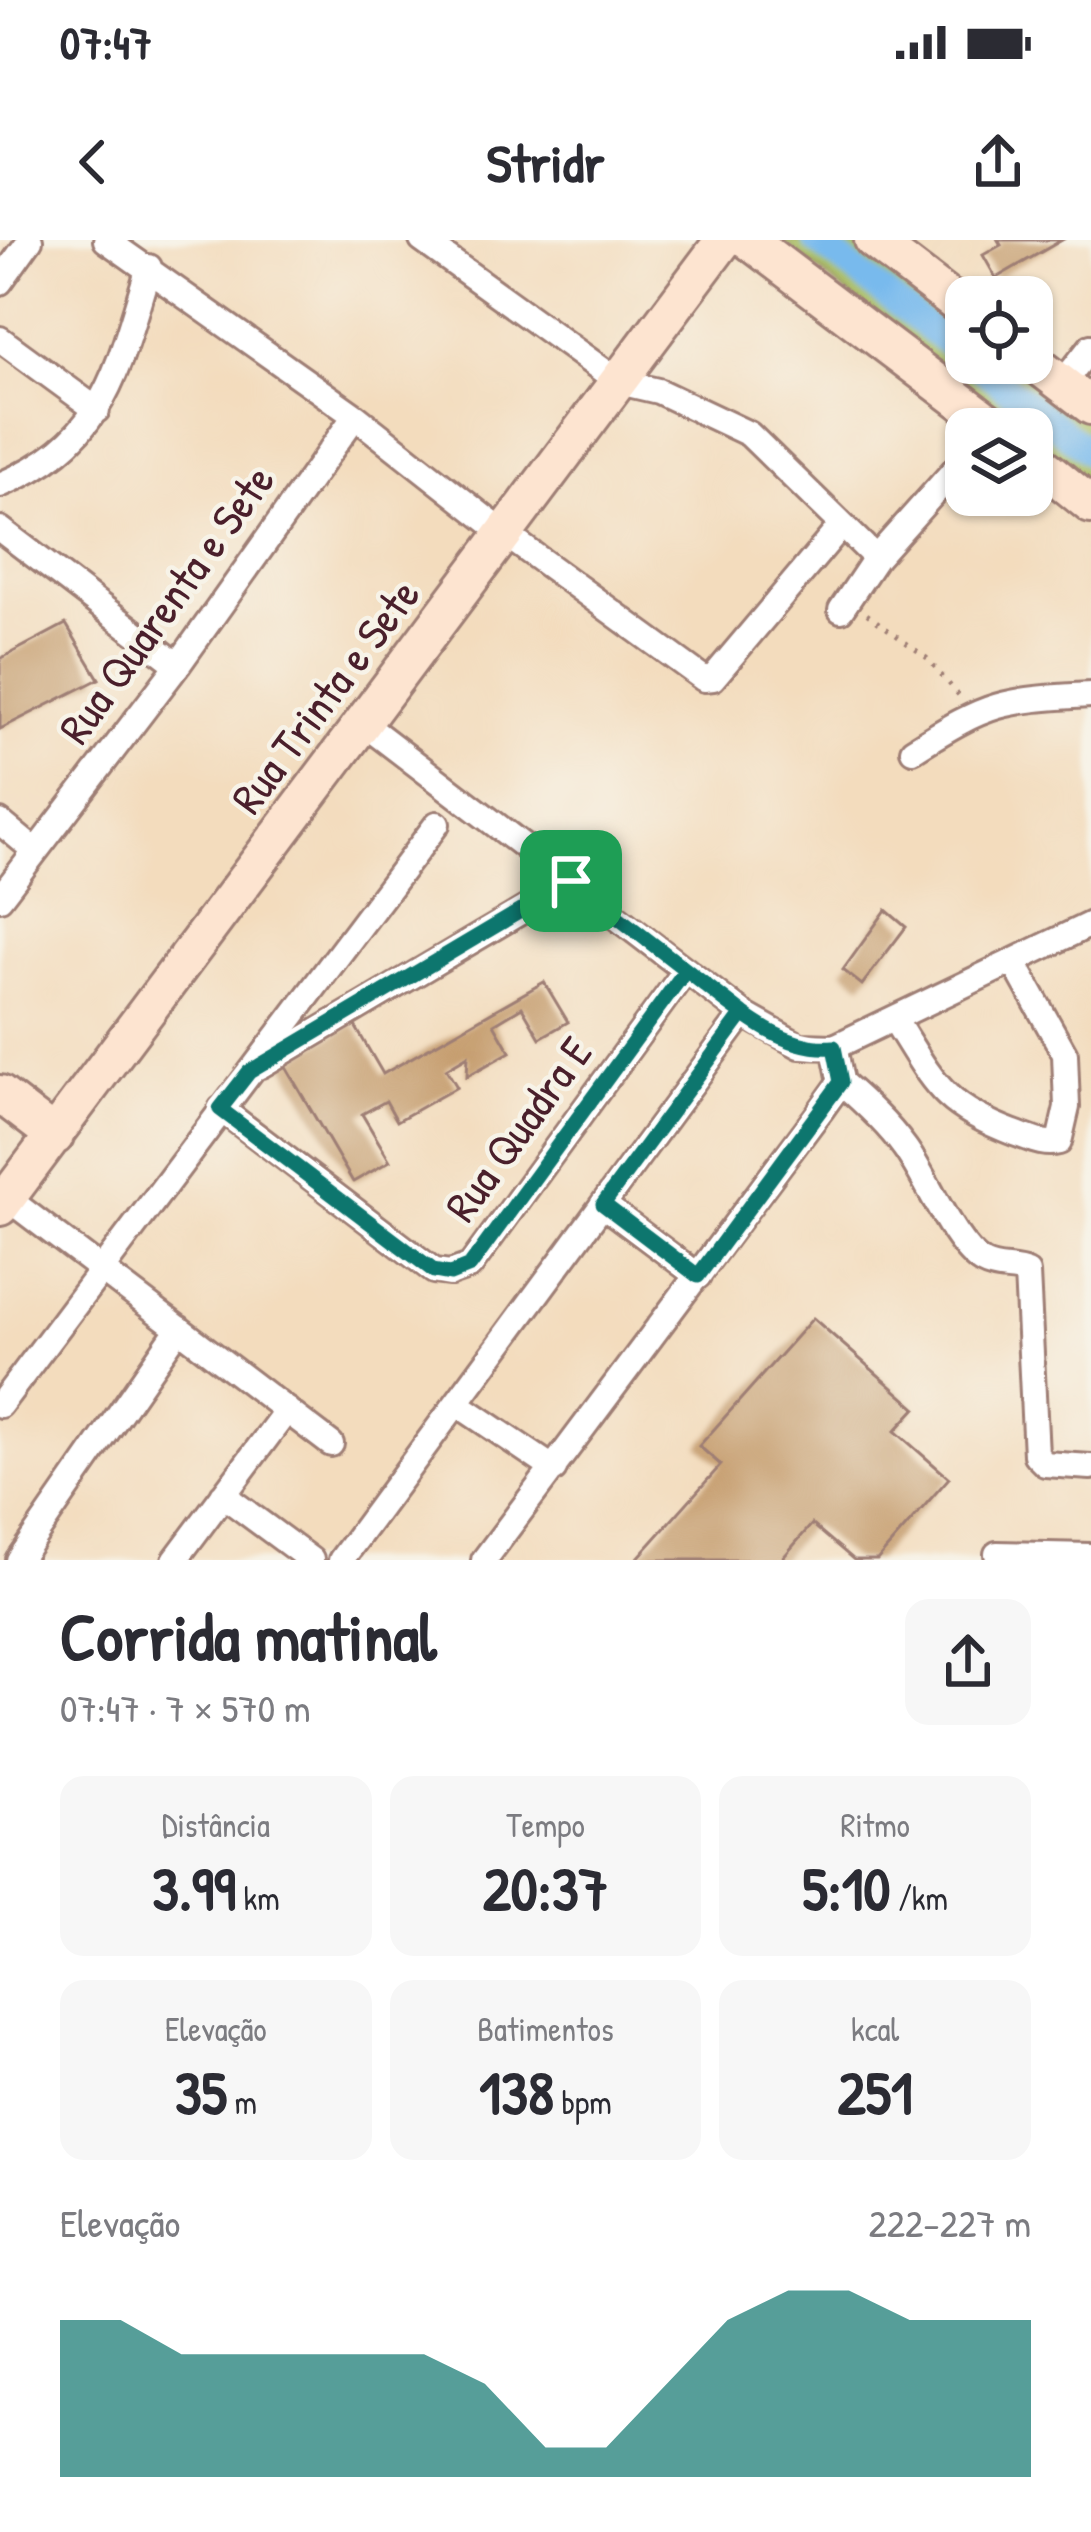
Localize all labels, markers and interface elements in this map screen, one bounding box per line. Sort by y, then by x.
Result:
text: 07:47 [60,12,152,73]
text: Stridr [486,126,605,199]
icon: back [60,129,126,195]
icon: share [965,129,1031,195]
map controls [945,276,1053,516]
button: locate [945,276,1053,384]
button: layers [945,408,1053,516]
street label: Rua Quarenta e Sete [44,452,288,755]
street label: Rua Trinta e Sete [216,566,433,825]
pin [520,830,622,932]
icon: arrive [538,848,604,914]
street label: Rua Quadra E [430,1024,605,1233]
text: Corrida matinal [60,1591,437,1681]
button: share [905,1599,1031,1725]
text: 07:47 · 7 × 570 m [60,1681,311,1734]
text: Distância [162,1803,270,1847]
text: Tempo [506,1803,585,1847]
text: Ritmo [840,1803,910,1847]
text: 3.99 [152,1847,236,1929]
text: 20:37 [483,1847,608,1929]
text: 5:10 [802,1847,890,1929]
text: km [236,1876,280,1920]
text: /km [890,1876,948,1920]
text: Elevação [165,2007,267,2051]
text: Batimentos [477,2007,614,2051]
text: kcal [851,2007,899,2051]
text: 35 [175,2051,227,2133]
text: 138 [479,2051,554,2133]
text: 251 [838,2051,913,2133]
text: m [227,2080,257,2124]
text: bpm [554,2080,612,2124]
text: Elevação [60,2196,180,2249]
text: 222–227 m [869,2196,1031,2249]

